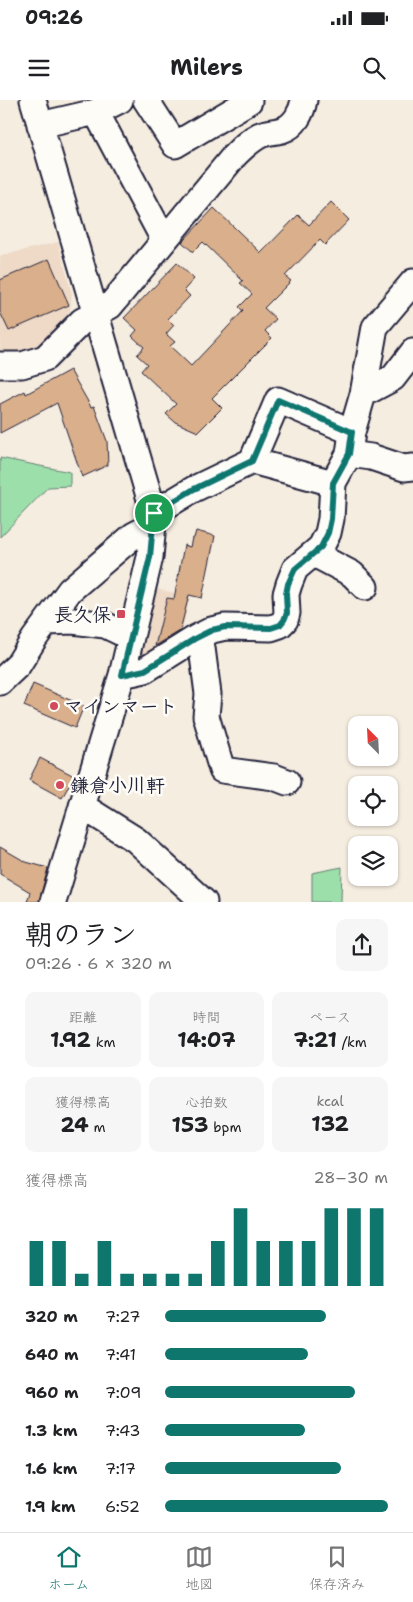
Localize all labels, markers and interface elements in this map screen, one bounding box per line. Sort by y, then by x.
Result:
text: 09:26 [25,5,83,30]
text: Milers [170,53,243,82]
icon: menu [25,54,53,82]
icon: search [360,54,388,82]
pin [133,492,175,534]
icon: arrive [140,499,168,527]
place label: 長久保 [54,602,111,627]
marker: 長久保 [115,608,127,620]
place label: マインマート [64,694,178,719]
marker: マインマート [48,700,60,712]
north arrow [348,716,398,766]
map controls [348,716,398,886]
place label: 鎌倉小川軒 [70,773,165,798]
button: locate [348,776,398,826]
marker: 鎌倉小川軒 [54,779,66,791]
button: layers [348,836,398,886]
text: 朝のラン [25,915,137,953]
button: share [336,919,388,971]
text: 09:26 · 6 × 320 m [25,953,172,974]
text: 距離 [69,1008,97,1026]
text: 時間 [192,1008,220,1026]
text: ペース [310,1008,351,1026]
text: 1.92 [50,1026,91,1054]
text: 14:07 [177,1026,236,1054]
text: 7:21 [293,1026,337,1054]
text: km [91,1033,116,1051]
text: /km [337,1033,367,1051]
text: kcal [317,1092,344,1110]
text: 獲得標高 [55,1093,111,1111]
text: 心拍数 [185,1093,227,1111]
text: 132 [311,1110,349,1138]
text: 24 [60,1111,89,1139]
text: 153 [172,1111,209,1139]
text: m [89,1118,106,1136]
text: bpm [209,1118,241,1136]
text: 28–30 m [314,1167,388,1188]
text: 獲得標高 [25,1170,89,1191]
text: 320 m [25,1306,78,1327]
text: 7:27 [105,1306,140,1327]
text: 640 m [25,1344,79,1365]
text: 7:41 [105,1344,136,1365]
text: 960 m [25,1382,78,1403]
text: 7:09 [105,1382,141,1403]
text: 1.3 km [25,1420,78,1441]
text: 7:43 [105,1420,140,1441]
text: 1.6 km [25,1458,77,1479]
text: 7:17 [105,1458,136,1479]
text: 1.9 km [25,1496,76,1517]
text: 6:52 [105,1496,140,1517]
tab: ホーム [48,1543,89,1593]
tab: 地図 [185,1543,213,1593]
tab: 保存済み [309,1543,365,1593]

